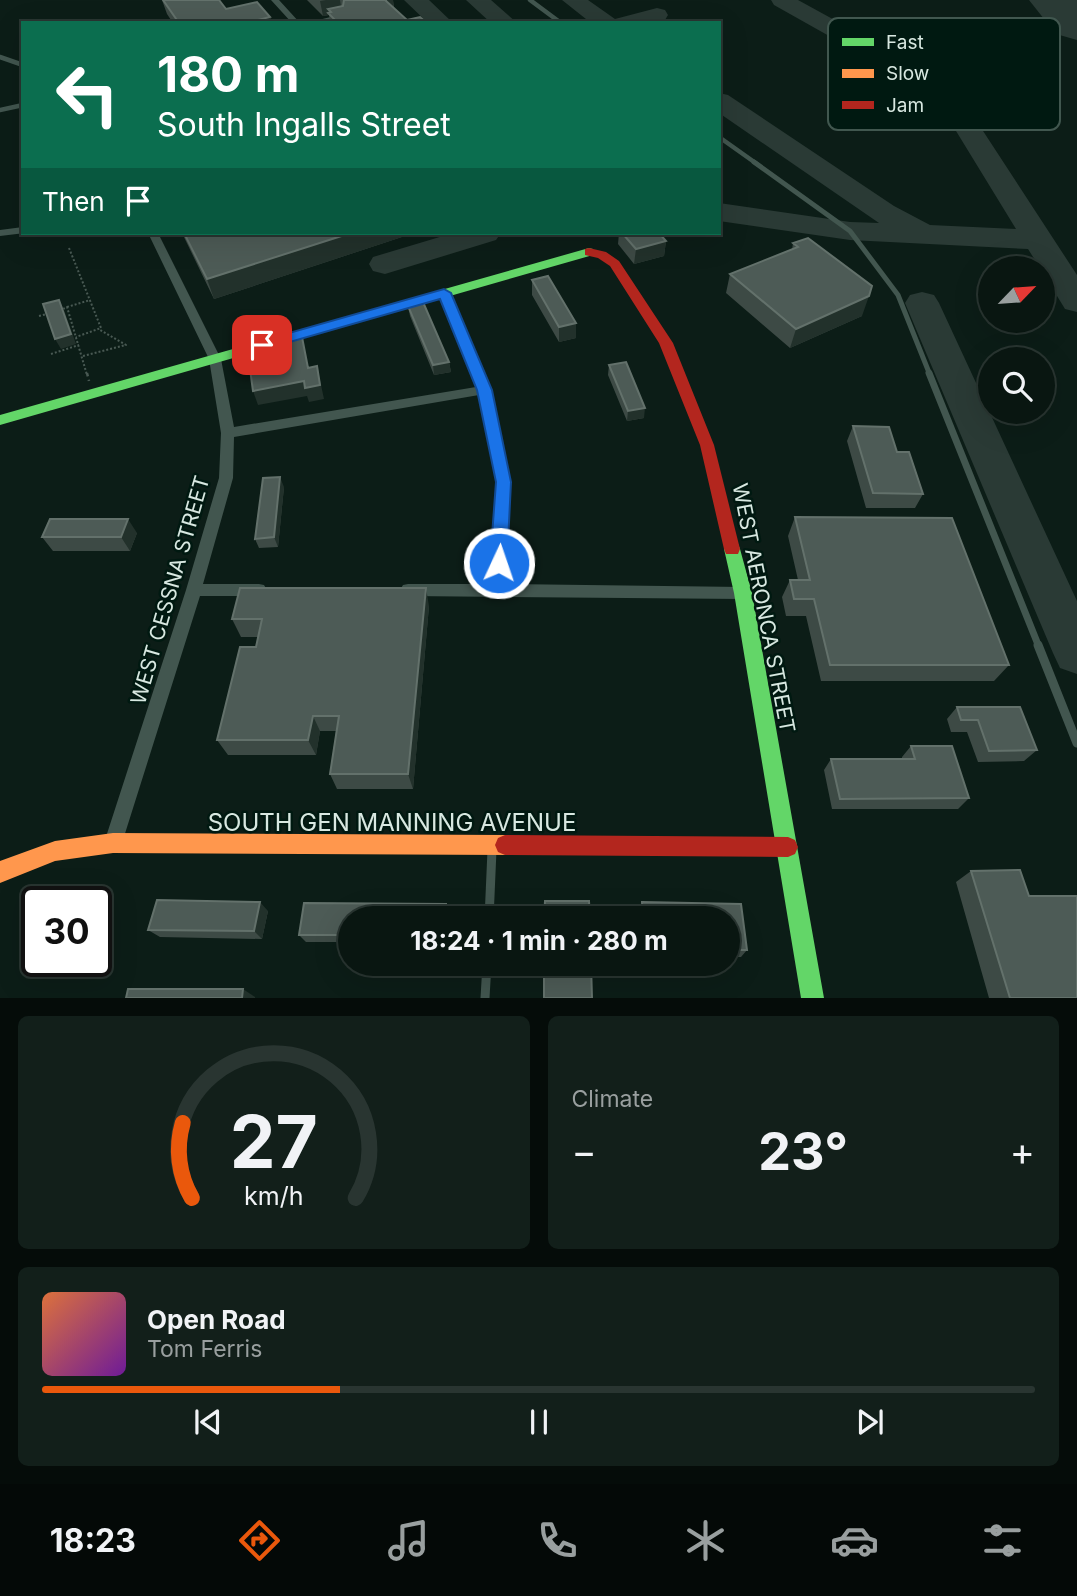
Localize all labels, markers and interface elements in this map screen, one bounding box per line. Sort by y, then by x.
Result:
legend [828,18,1060,130]
text: Fast [886,31,924,54]
text: 180 m [157,45,299,104]
icon: left [42,49,133,140]
text: Slow [886,62,929,85]
text: Jam [886,94,924,117]
text: South Ingalls Street [157,105,451,144]
icon: arrive [119,182,157,220]
text: Then [42,186,105,217]
north arrow [978,256,1055,332]
map controls [978,256,1055,424]
pin [232,315,292,375]
icon: arrive [243,326,281,364]
button: search [978,347,1055,424]
street label: WEST CESSNA STREET [125,473,215,707]
street label: WEST AERONCA STREET [728,481,800,735]
position arrow [462,526,536,600]
street label: SOUTH GEN MANNING AVENUE [208,808,576,837]
speed limit sign: 30 [21,886,112,977]
text: 18:24 · 1 min · 280 m [410,925,668,956]
text: Climate [572,1085,653,1113]
text: 27 [230,1098,318,1187]
text: 23° [758,1120,848,1183]
text: − [572,1128,597,1174]
text: + [1010,1128,1035,1174]
text: km/h [244,1181,303,1211]
text: Open Road [147,1304,286,1335]
text: Tom Ferris [147,1335,262,1363]
icon: previous [189,1403,227,1441]
icon: pause [520,1403,558,1441]
icon: next [851,1403,889,1441]
icon: directions [235,1516,284,1565]
icon: music [384,1516,433,1565]
icon: phone [533,1516,582,1565]
icon: climate [681,1516,730,1565]
icon: car [830,1516,879,1565]
icon: filters [978,1516,1027,1565]
text: 18:23 [50,1521,136,1560]

